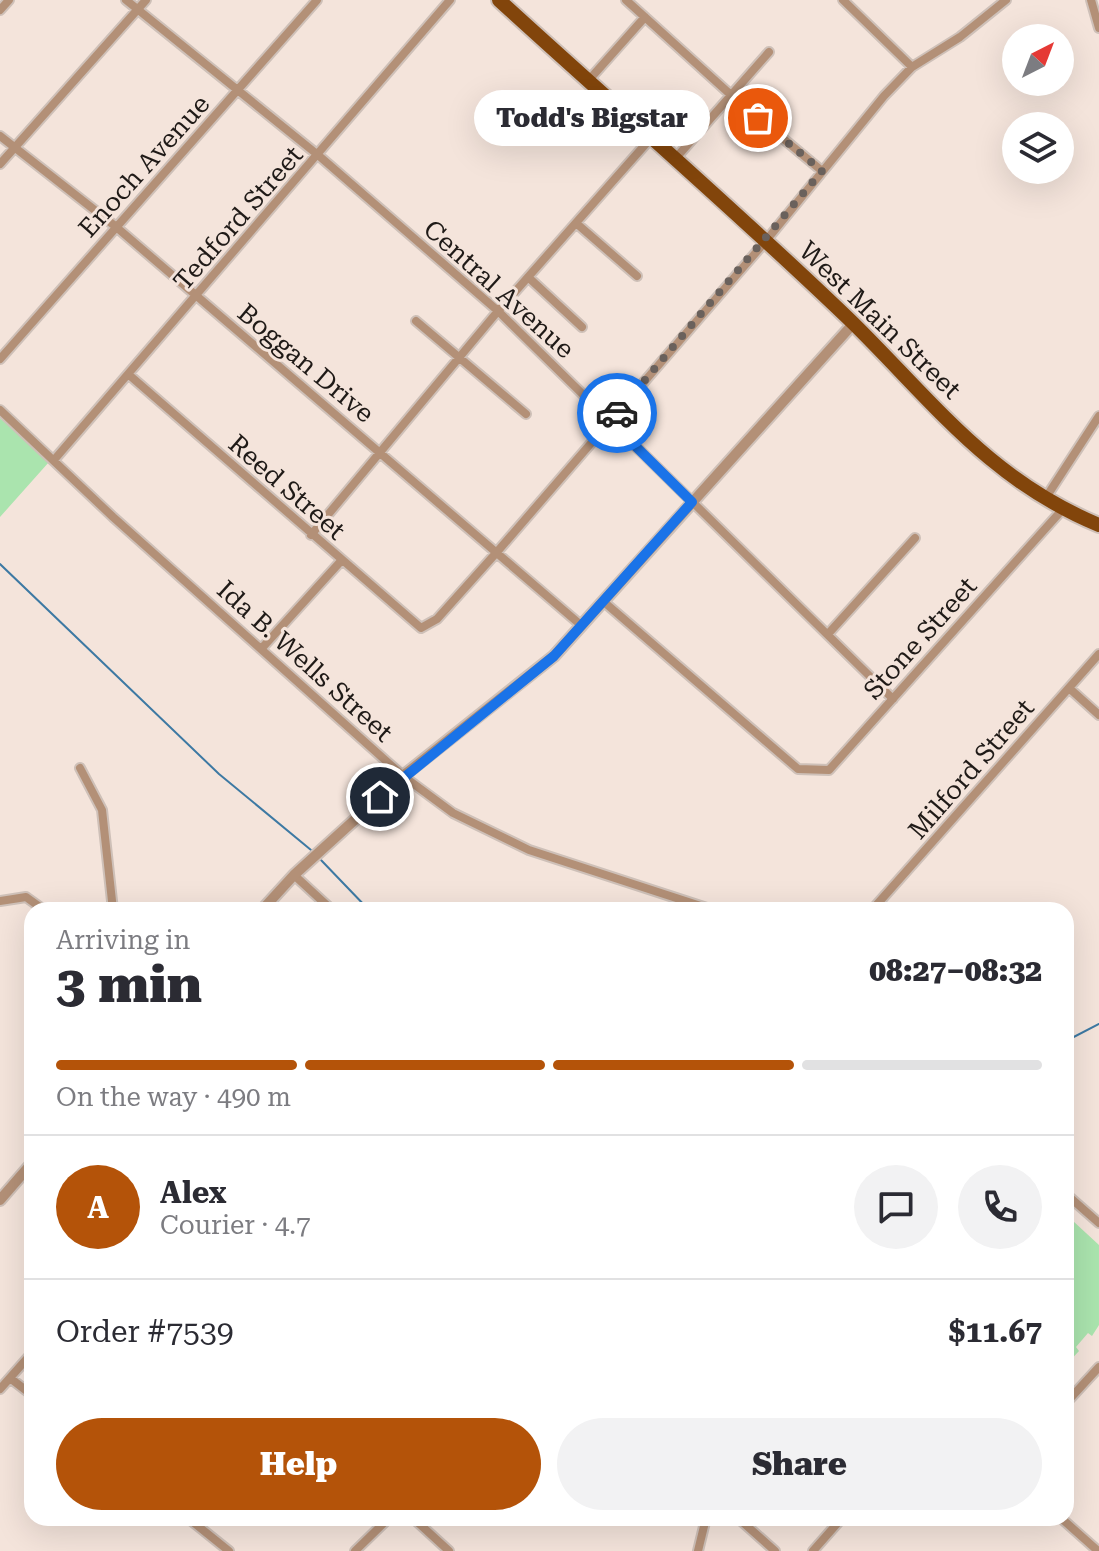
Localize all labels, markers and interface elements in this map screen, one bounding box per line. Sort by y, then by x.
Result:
north arrow [1002,24,1074,96]
map controls [1002,24,1074,184]
pin [724,84,792,152]
street label: Enoch Avenue [72,89,216,243]
callout: Todd's Bigstar [474,90,710,146]
icon: bag [736,96,780,140]
text: Todd's Bigstar [496,103,688,133]
button: layers [1002,112,1074,184]
street label: Tedford Street [167,140,309,296]
street label: Central Avenue [418,214,580,364]
street label: West Main Street [793,235,967,405]
street label: Boggan Drive [232,297,380,429]
courier [577,373,657,453]
icon: car [595,391,639,435]
street label: Reed Street [223,428,352,546]
street label: Stone Street [857,571,983,705]
street label: Ida B. Wells Street [211,574,399,748]
street label: Milford Street [902,693,1040,845]
pin [346,763,414,831]
icon: home [358,775,402,819]
text: Arriving in [56,925,190,955]
text: 08:27–08:32 [869,953,1042,988]
text: 3 min [56,954,202,1015]
text: On the way · 490 m [56,1082,291,1112]
button: chat [854,1165,938,1249]
button: phone [958,1165,1042,1249]
text: Alex [160,1175,227,1210]
text: A [87,1190,109,1225]
text: Courier · 4.7 [160,1210,310,1240]
text: Order #7539 [56,1314,234,1349]
text: $11.67 [949,1314,1042,1349]
button: Help [56,1418,541,1510]
button: Share [557,1418,1042,1510]

